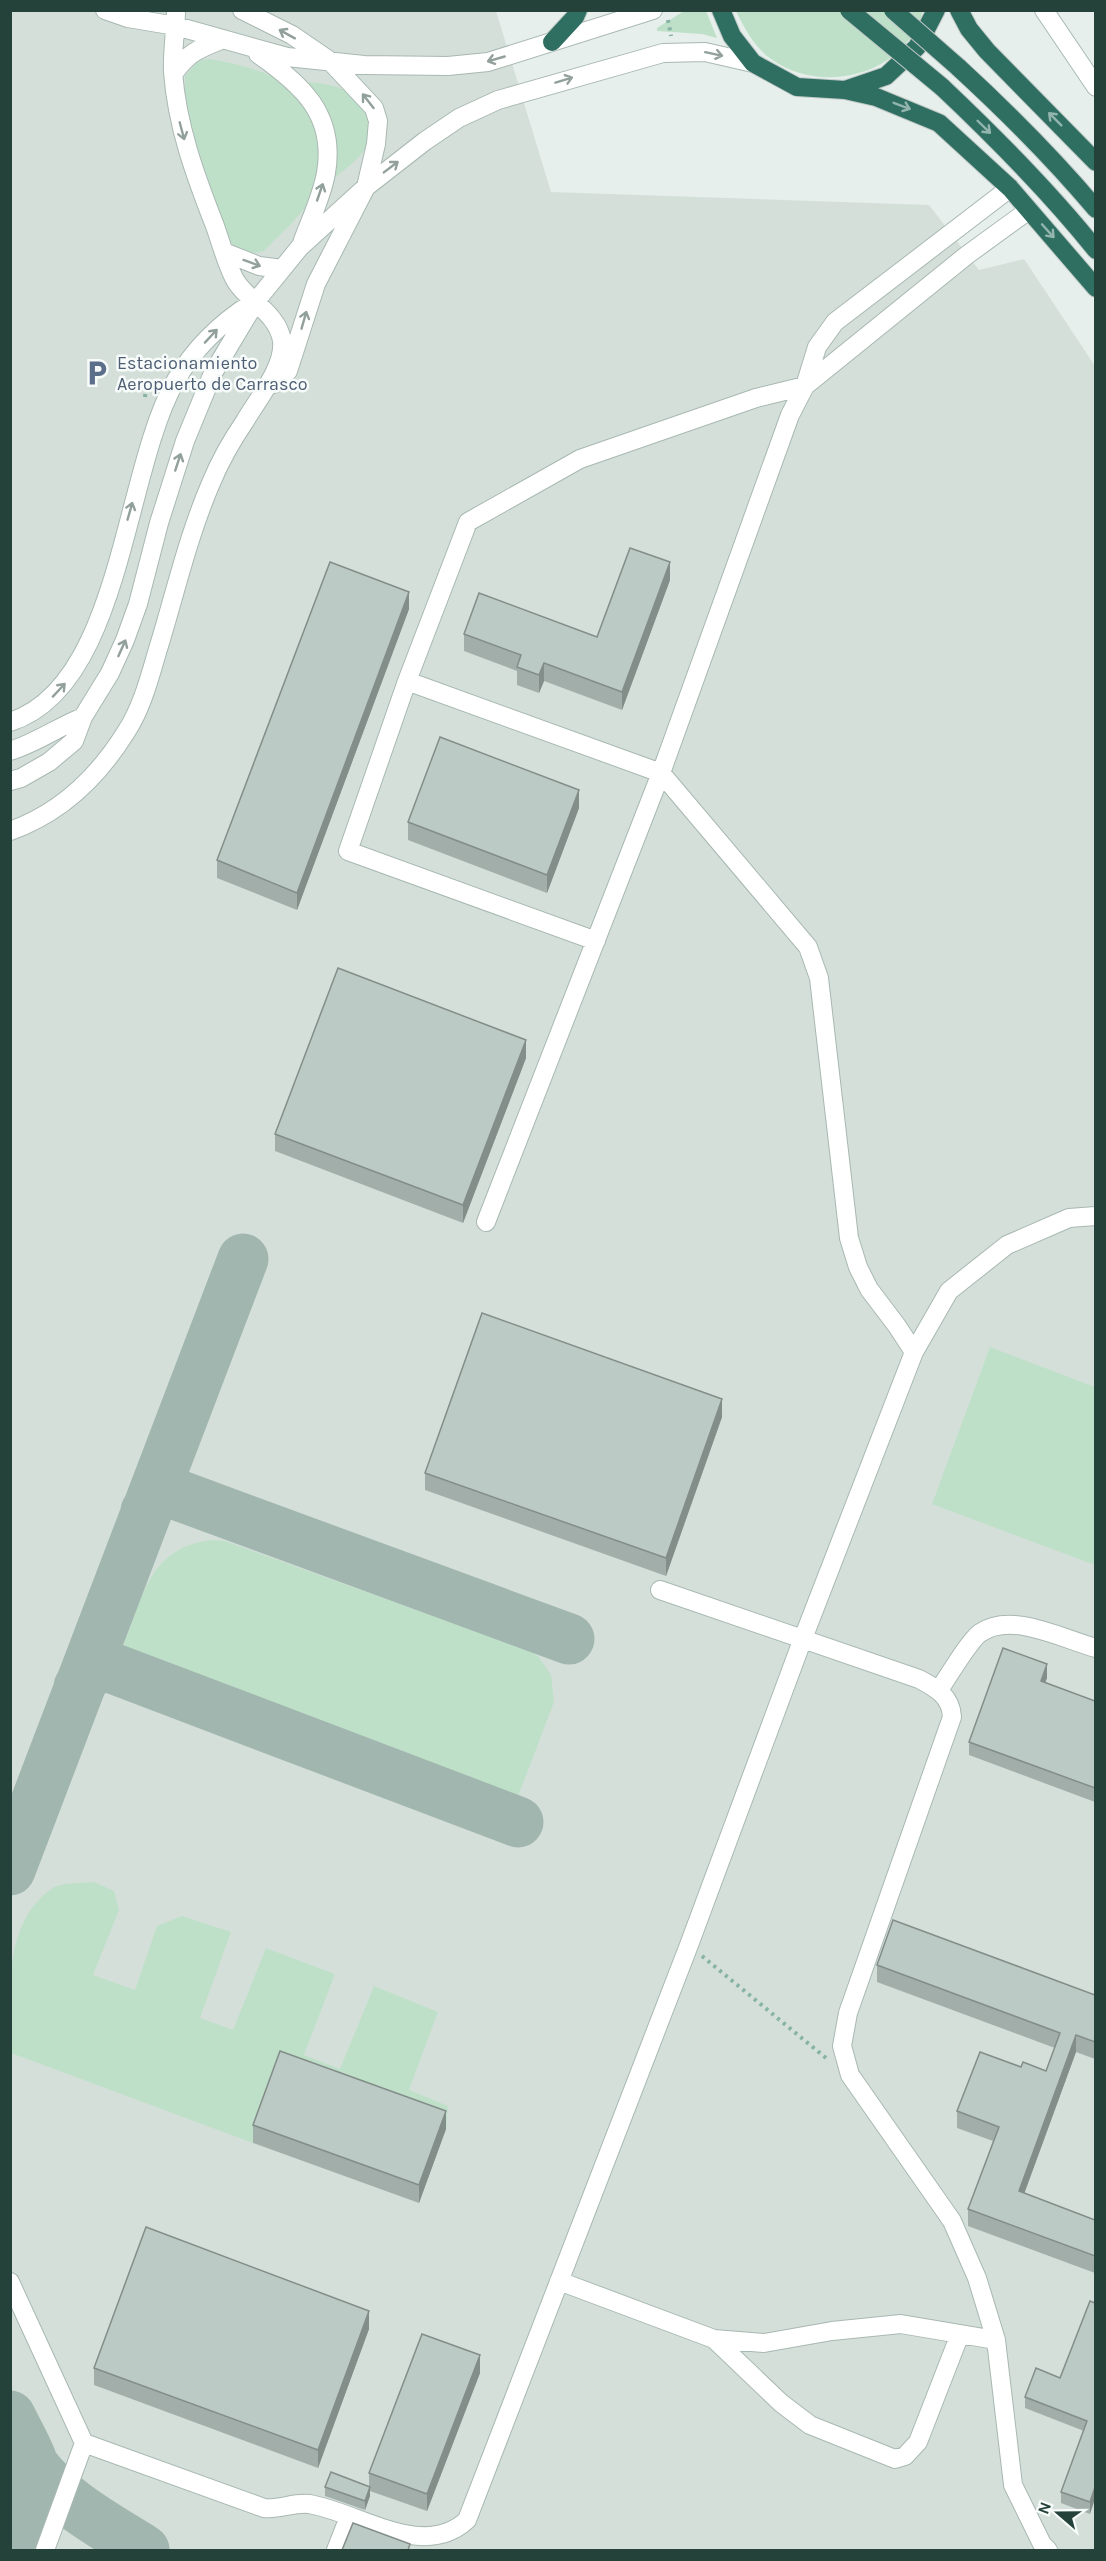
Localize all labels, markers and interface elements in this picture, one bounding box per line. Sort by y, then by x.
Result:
one-way arrow [279,28,297,39]
one-way arrow [703,49,723,60]
one-way arrow [487,54,506,65]
one-way arrow [554,74,573,85]
one-way arrow [362,94,374,110]
one-way arrow [892,101,910,112]
one-way arrow [1048,112,1062,127]
one-way arrow [977,120,992,135]
one-way arrow [177,121,189,140]
one-way arrow [383,161,399,173]
one-way arrow [315,183,326,202]
one-way arrow [1041,223,1055,238]
one-way arrow [243,258,261,269]
one-way arrow [298,311,310,330]
one-way arrow [204,329,218,344]
place label: Estacionamiento Aeropuerto de Carrasco [117,352,308,395]
parking icon: Estacionamiento Aeropuerto de Carrasco [82,358,112,388]
one-way arrow [174,453,185,472]
one-way arrow [125,502,136,521]
one-way arrow [116,639,128,657]
one-way arrow [51,683,66,698]
north arrow [1028,2483,1088,2543]
text: N [1033,2499,1055,2517]

